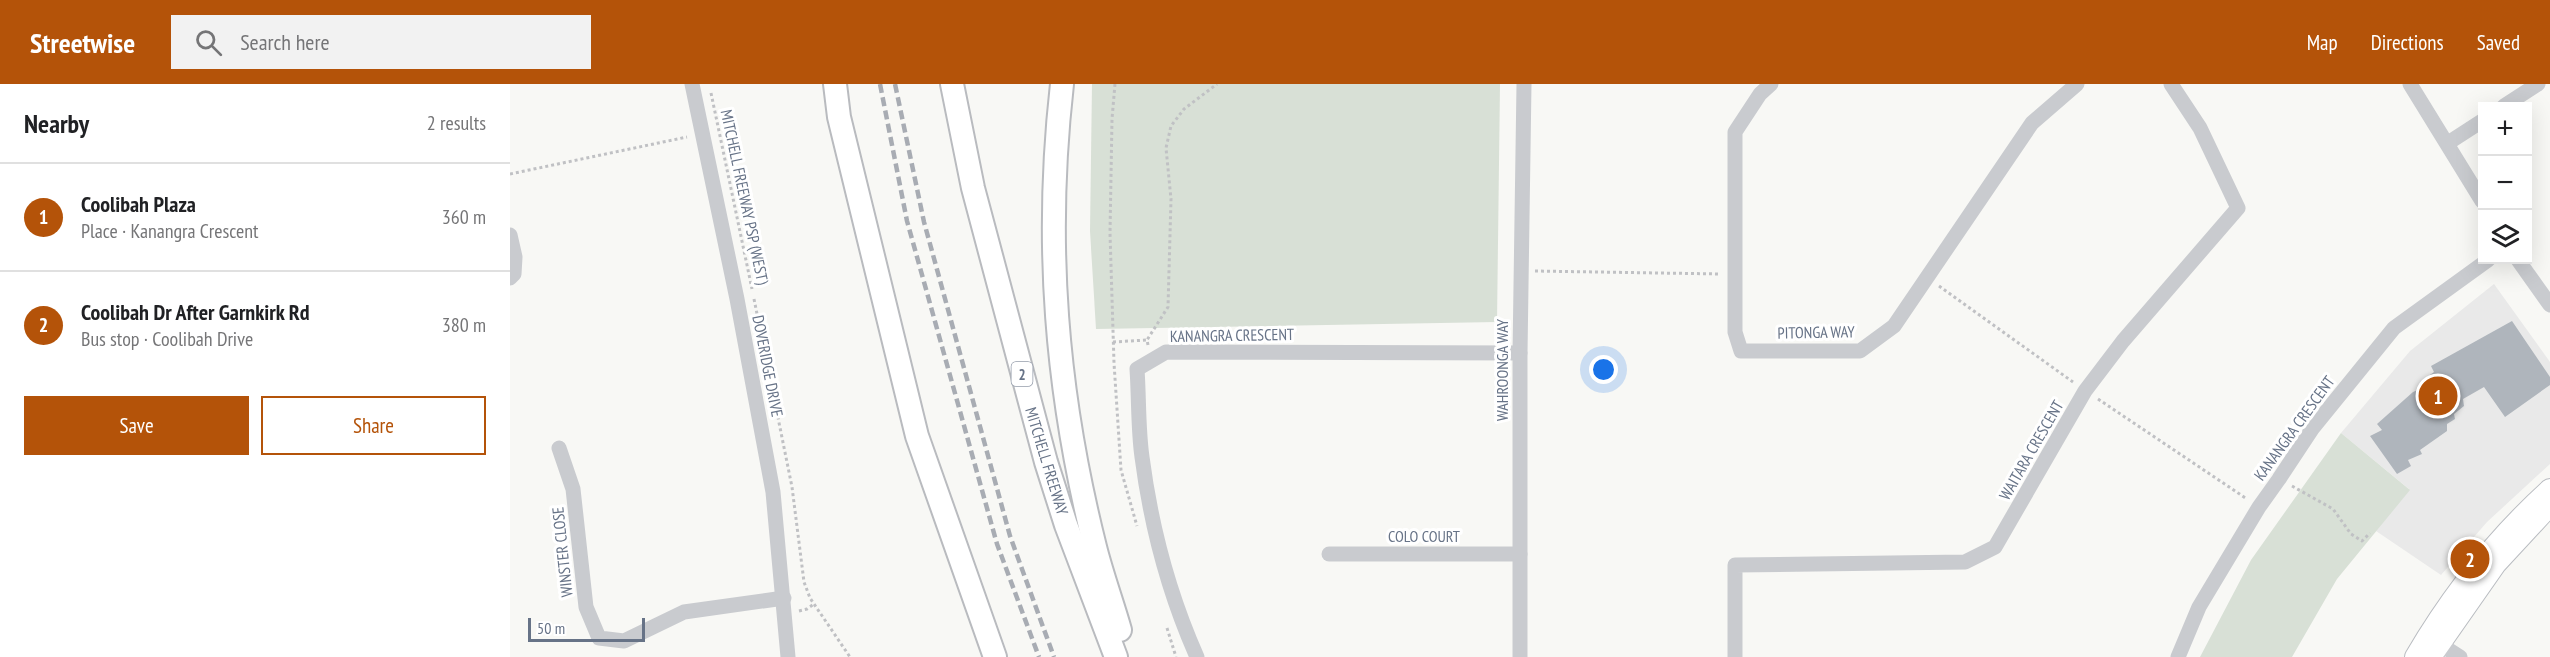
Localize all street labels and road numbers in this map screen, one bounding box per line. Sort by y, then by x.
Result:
street label: MITCHELL FREEWAY PSP (WEST) [717,108,773,287]
street label: DOVERIDGE DRIVE [748,313,788,419]
street label: WAHROONGA WAY [1492,318,1512,421]
street label: PITONGA WAY [1777,321,1855,343]
street label: KANANGRA CRESCENT [1170,324,1294,346]
road number: 2 [1012,362,1032,386]
street label: KANANGRA CRESCENT [2249,372,2339,484]
street label: WAITARA CRESCENT [1994,397,2068,503]
street label: MITCHELL FREEWAY [1021,405,1073,518]
street label: WINSTER CLOSE [547,506,577,598]
street label: COLO COURT [1388,526,1460,546]

